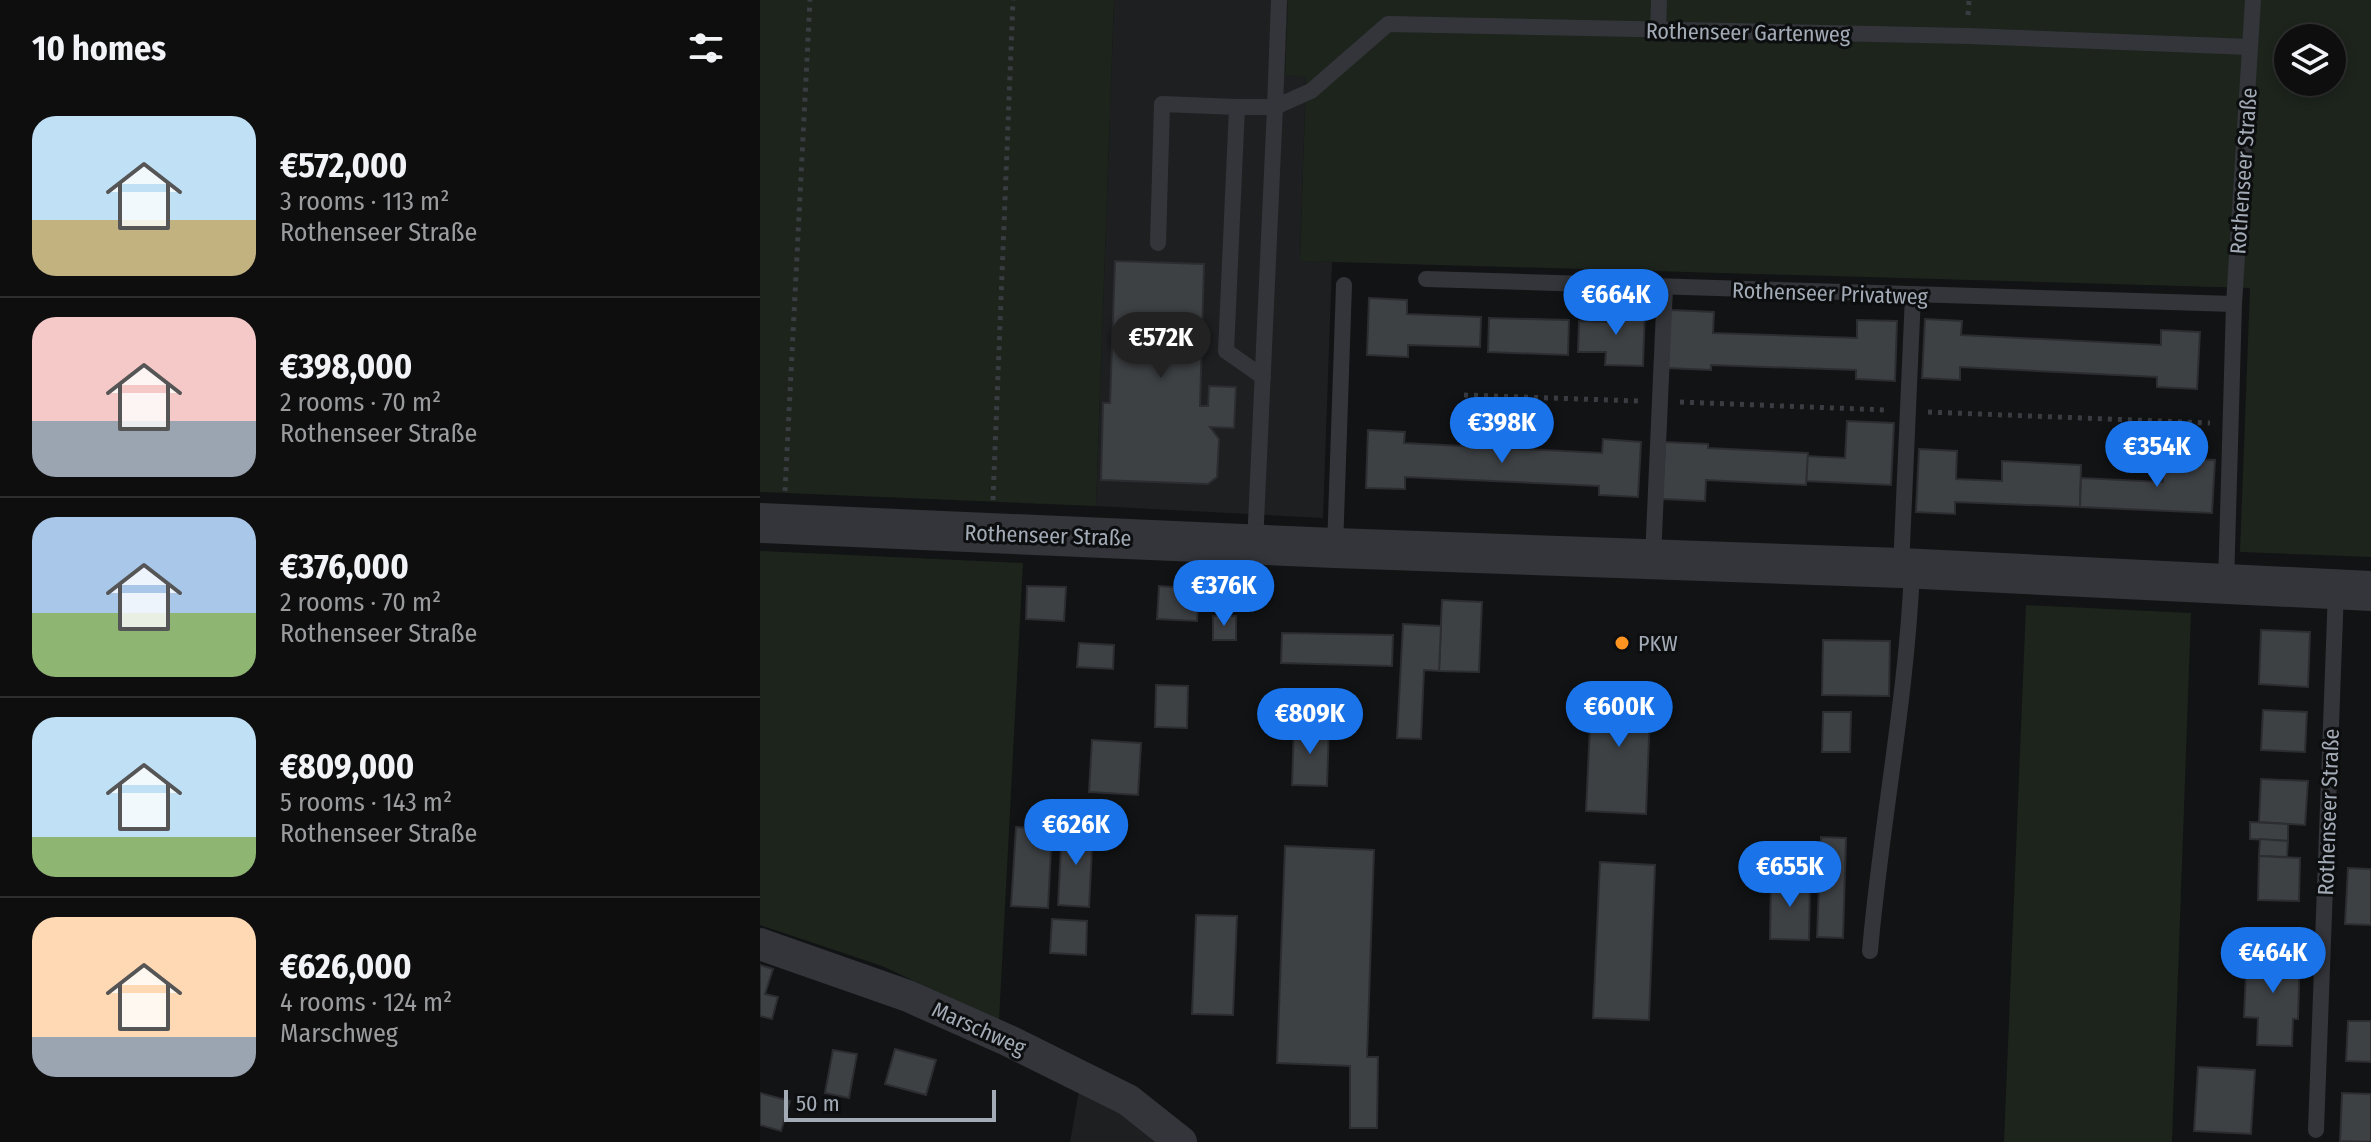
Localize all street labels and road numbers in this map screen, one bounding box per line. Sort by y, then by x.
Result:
street label: Rothenseer Gartenweg [1646,17,1851,48]
street label: Rothenseer Straße [2224,87,2263,255]
street label: Rothenseer Privatweg [1732,277,1929,310]
street label: Rothenseer Straße [964,519,1132,552]
street label: Rothenseer Straße [2312,728,2345,896]
street label: Marschweg [928,996,1030,1061]

